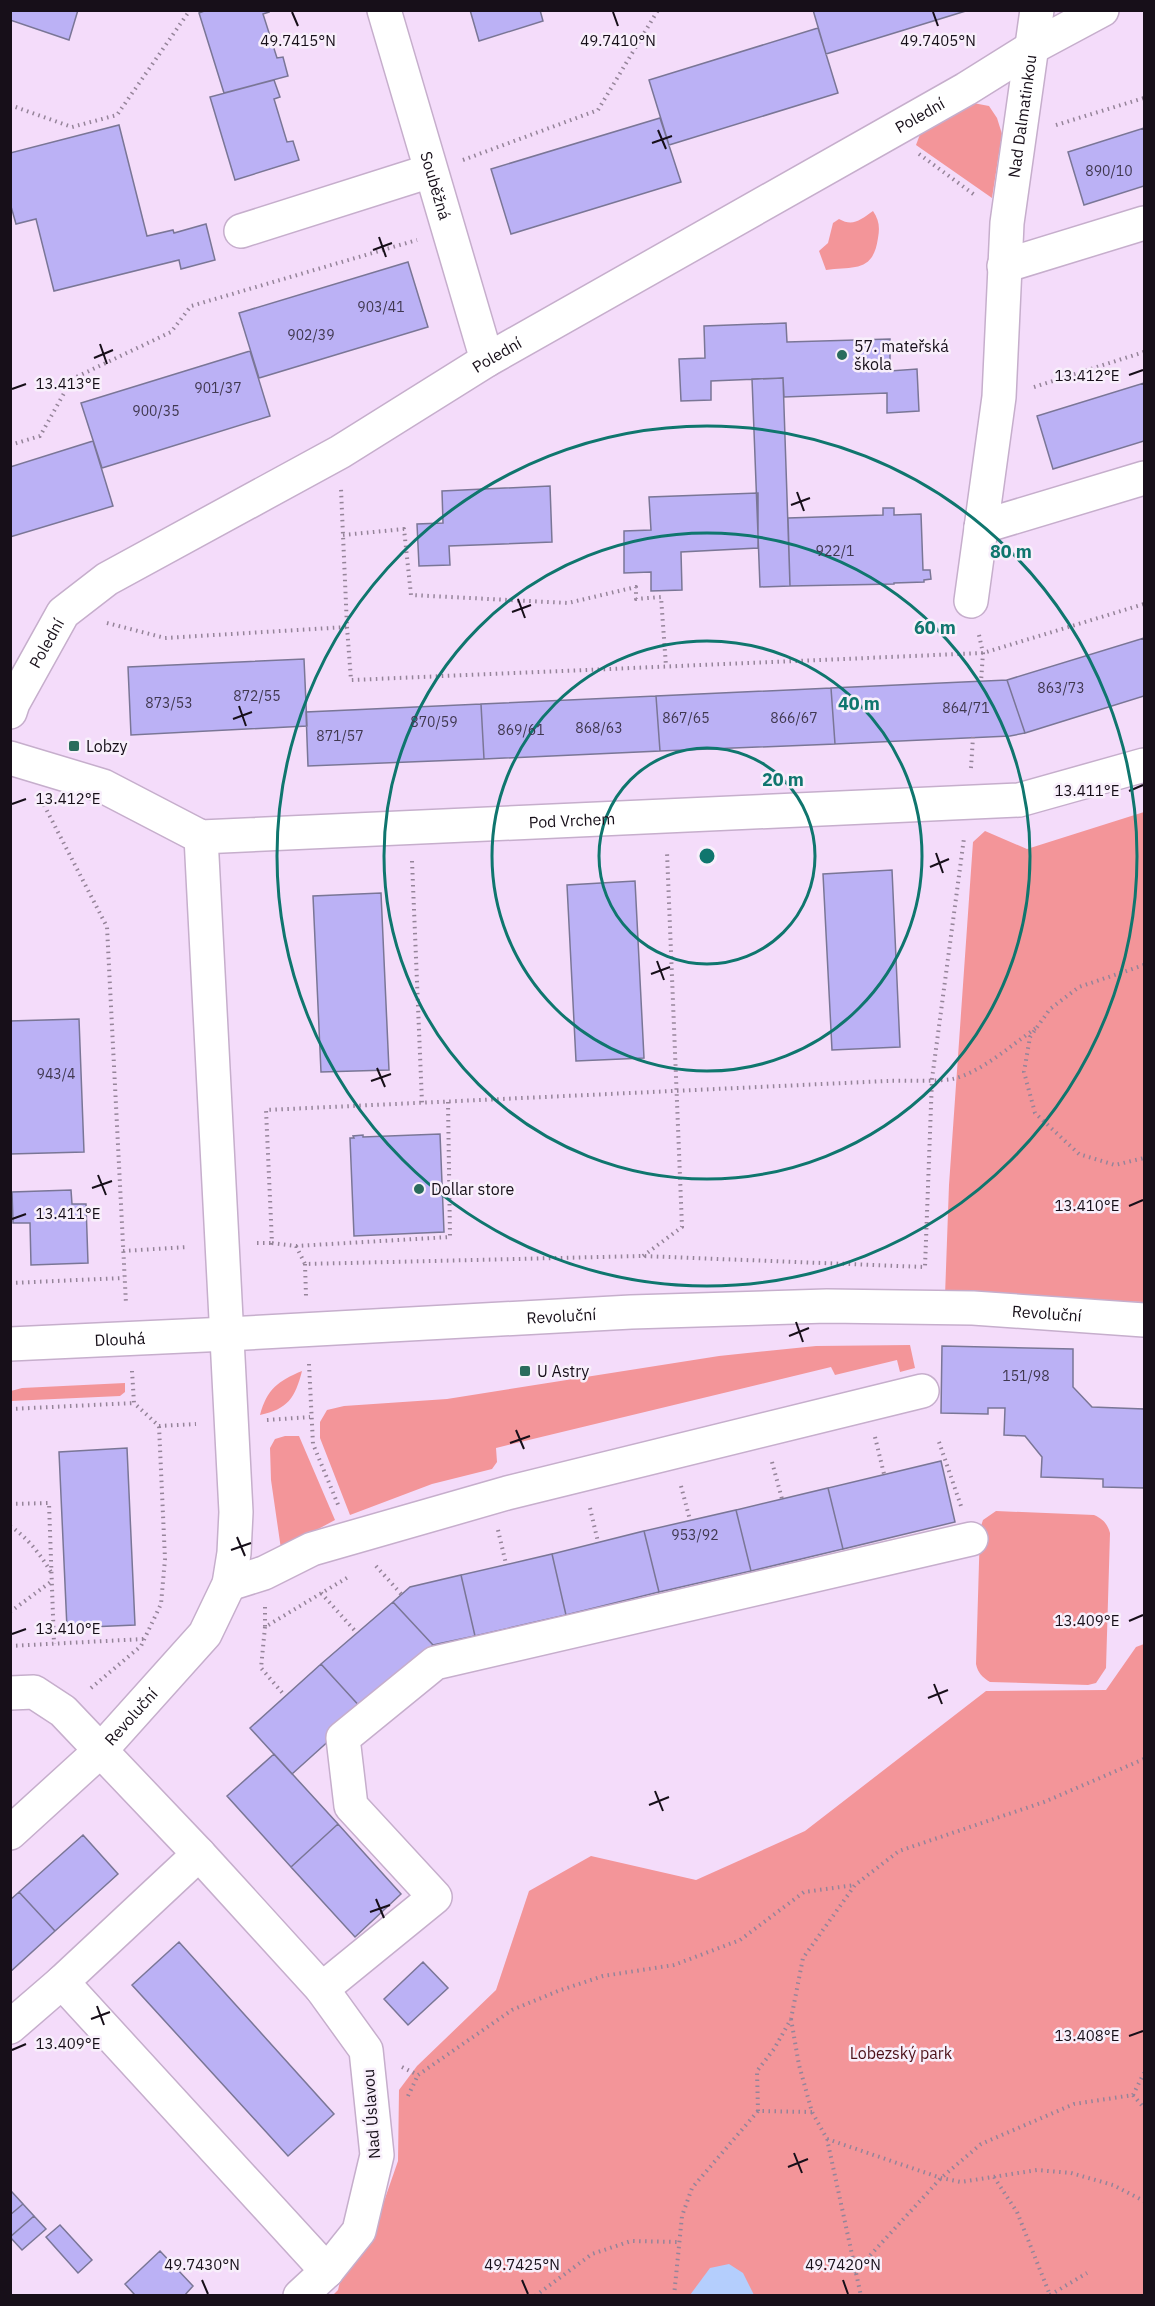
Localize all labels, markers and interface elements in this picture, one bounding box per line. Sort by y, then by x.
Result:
text: 49.7415°N [260,31,336,50]
text: 49.7410°N [580,31,656,50]
text: 49.7405°N [900,31,976,50]
street label: Nad Dalmatinkou [1003,53,1041,179]
street label: Polední [891,93,948,137]
street label: Souběžná [416,149,455,223]
house number: 890/10 [1085,162,1133,180]
house number: 903/41 [357,298,405,316]
house number: 902/39 [287,326,335,344]
street label: Polední [468,333,525,377]
place label: 57. mateřská škola [854,336,949,374]
marker: 57. mateřská škola [835,348,849,362]
text: 13.412°E [1055,366,1119,385]
text: 13.413°E [36,374,100,393]
house number: 901/37 [194,379,242,397]
house number: 900/35 [132,402,180,420]
text: 80 m [990,540,1032,563]
house number: 922/1 [816,542,854,560]
street label: Polední [24,615,68,672]
text: 60 m [914,616,956,639]
house number: 863/73 [1037,679,1085,697]
house number: 872/55 [233,687,281,705]
text: 40 m [838,692,880,715]
house number: 873/53 [145,694,193,712]
house number: 864/71 [942,699,990,717]
house number: 867/65 [662,709,710,727]
house number: 866/67 [770,709,818,727]
house number: 870/59 [410,713,458,731]
house number: 868/63 [575,719,623,737]
house number: 869/61 [497,721,545,739]
house number: 871/57 [316,727,364,745]
place label: Lobzy [86,736,127,756]
marker: Lobzy [67,739,81,753]
text: 20 m [762,768,804,791]
text: 13.411°E [1055,781,1119,800]
text: 13.412°E [36,789,100,808]
street label: Pod Vrchem [528,808,616,832]
centre of rings [697,846,717,866]
house number: 943/4 [37,1065,75,1083]
place label: Dollar store [431,1179,514,1199]
marker: Dollar store [412,1182,426,1196]
text: 13.410°E [1055,1196,1119,1215]
text: 13.411°E [36,1204,100,1223]
street label: Revoluční [1011,1301,1083,1326]
street label: Revoluční [526,1304,597,1328]
street label: Dlouhá [94,1328,146,1350]
place label: U Astry [537,1361,589,1381]
marker: U Astry [518,1364,532,1378]
house number: 151/98 [1002,1367,1050,1385]
house number: 953/92 [671,1526,719,1544]
text: 13.409°E [1055,1611,1119,1630]
text: 13.410°E [36,1619,100,1638]
street label: Revoluční [100,1684,162,1749]
text: 13.408°E [1055,2026,1119,2045]
text: 13.409°E [36,2034,100,2053]
park label: Lobezský park [850,2043,953,2063]
street label: Nad Úslavou [357,2068,384,2160]
text: 49.7430°N [164,2255,240,2274]
text: 49.7425°N [484,2255,560,2274]
text: 49.7420°N [805,2255,881,2274]

